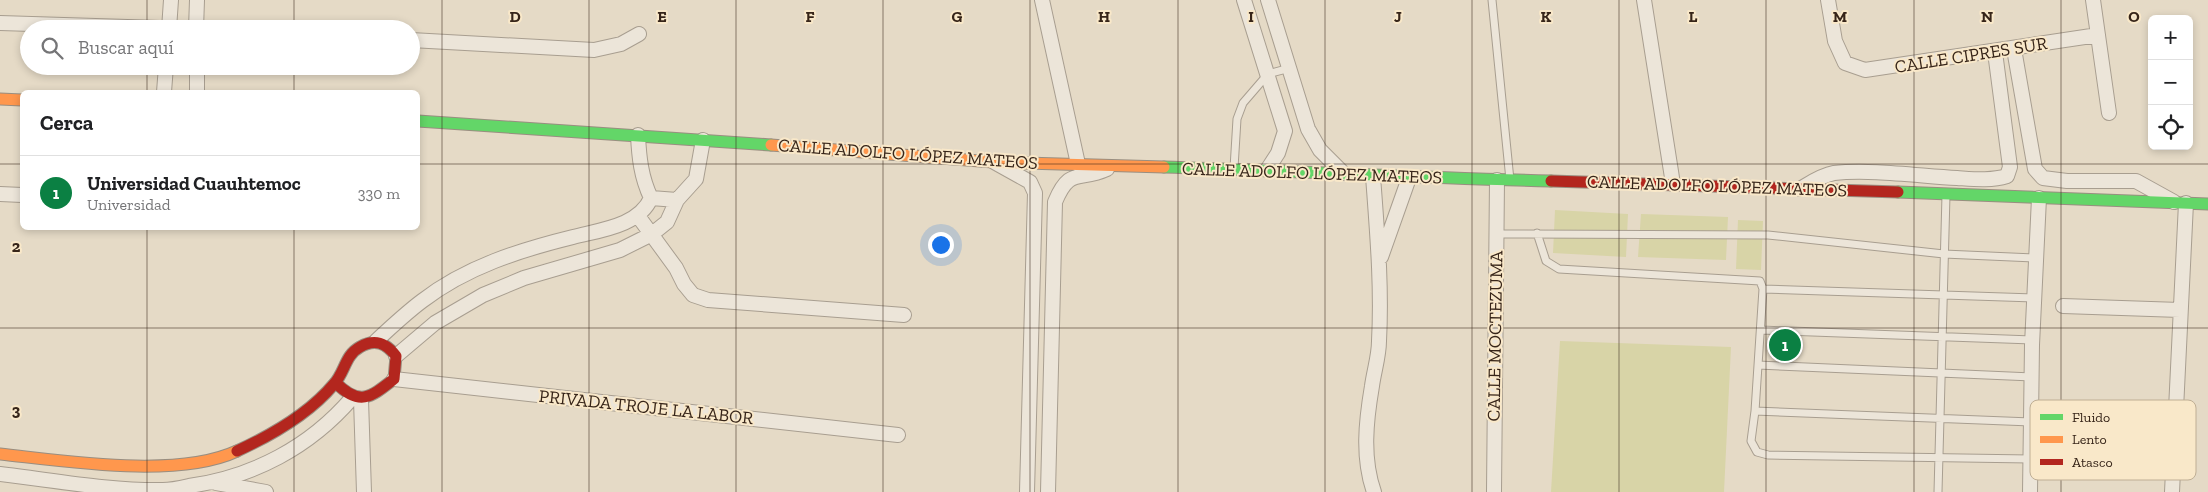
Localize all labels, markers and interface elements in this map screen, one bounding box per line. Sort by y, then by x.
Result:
text: D [509,7,521,26]
text: E [657,7,667,26]
text: F [805,7,815,26]
text: G [952,7,963,26]
text: H [1098,7,1110,26]
text: I [1248,7,1254,26]
text: J [1394,7,1402,26]
text: K [1541,7,1552,26]
text: L [1689,7,1698,26]
text: M [1833,7,1847,26]
text: N [1981,7,1993,26]
text: O [2128,7,2140,26]
map controls [2148,15,2193,150]
button: + [2148,15,2193,60]
search box [20,20,420,75]
street label: CALLE CIPRES SUR [1893,32,2049,78]
icon: search [38,34,66,62]
text: Buscar aquí [78,36,174,59]
button: − [2148,60,2193,105]
button: locate [2148,105,2193,150]
text: Cerca [40,110,93,135]
street label: CALLE ADOLFO LÓPEZ MATEOS [777,134,1039,174]
street label: CALLE ADOLFO LÓPEZ MATEOS [1182,157,1442,189]
street label: CALLE ADOLFO LÓPEZ MATEOS [1587,170,1847,202]
text: Universidad Cuauhtemoc [87,172,301,195]
text: 1 [53,184,59,203]
text: 330 m [358,184,400,203]
text: Universidad [87,195,170,214]
your location [928,232,954,258]
text: 2 [12,237,21,256]
street label: CALLE MOCTEZUMA [1483,250,1507,421]
pin: 1 [1769,326,1801,364]
street label: PRIVADA TROJE LA LABOR [538,385,754,429]
legend [2030,400,2196,480]
text: 3 [12,401,21,420]
text: Fluido [2072,409,2110,426]
text: Lento [2072,431,2107,448]
text: Atasco [2072,454,2113,471]

